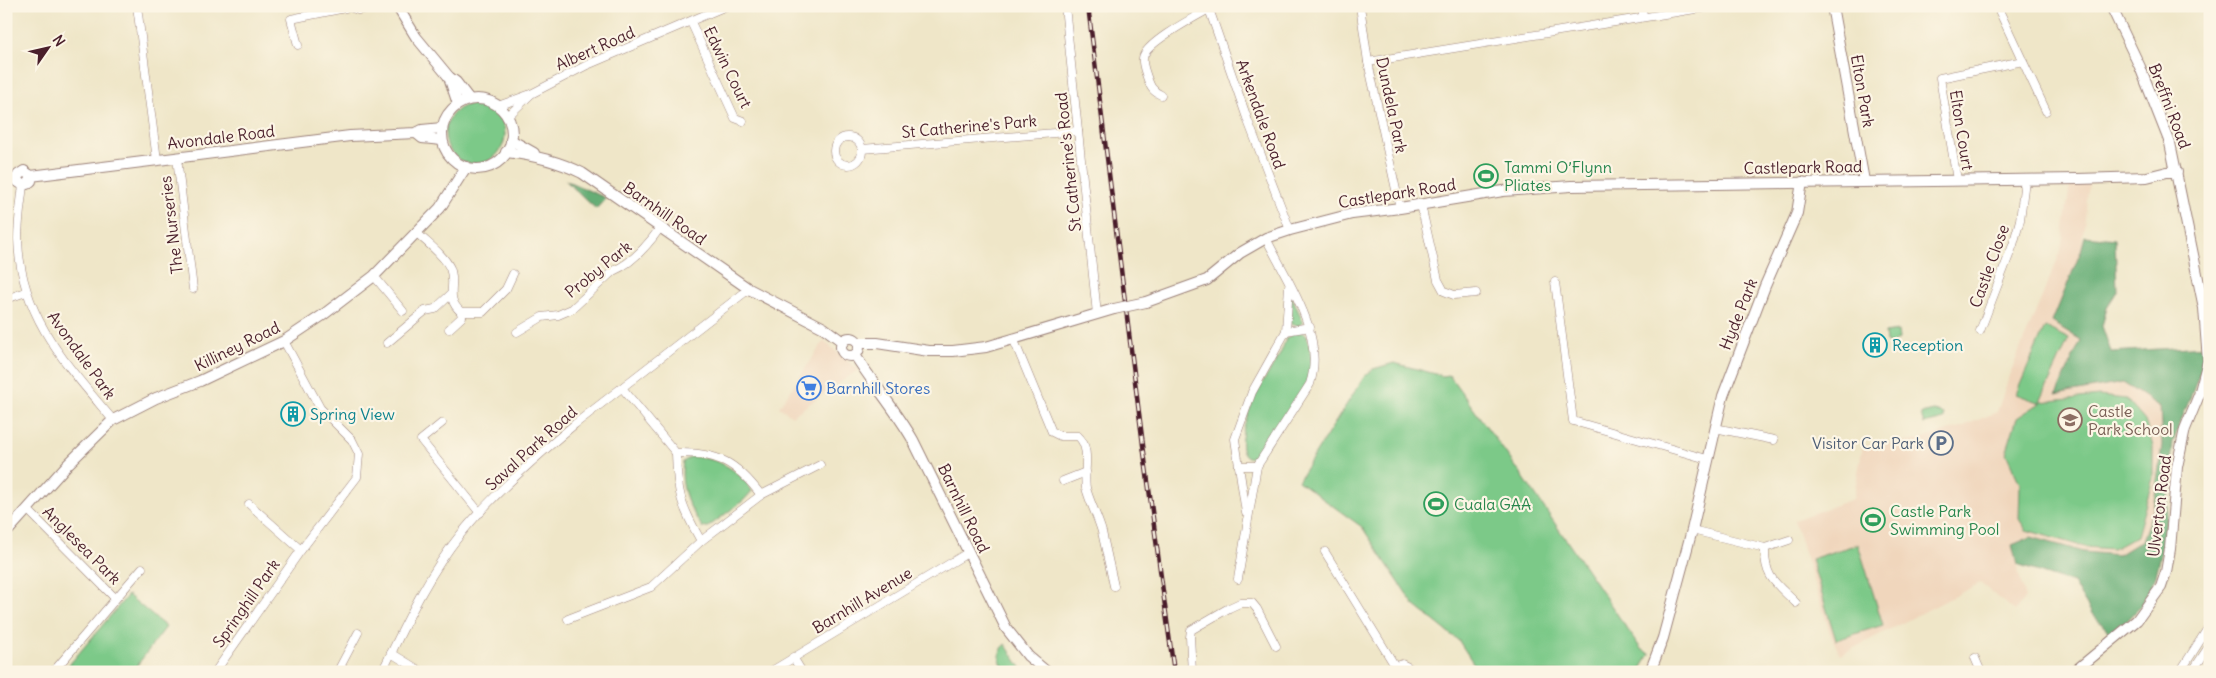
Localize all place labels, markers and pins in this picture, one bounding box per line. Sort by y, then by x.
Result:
place label: Tammi O’Flynn Pliates [1504,157,1612,195]
sports icon: Tammi O’Flynn Pliates [1473,163,1499,189]
building icon: Reception [1862,332,1888,358]
place label: Reception [1892,335,1963,355]
supermarket icon: Barnhill Stores [796,375,822,401]
place label: Barnhill Stores [826,378,930,398]
building icon: Spring View [280,401,306,427]
place label: Castle Park School [2088,401,2173,439]
place label: Spring View [310,404,395,424]
school or university icon: Castle Park School [2057,407,2083,433]
parking icon: Visitor Car Park [1928,430,1954,456]
place label: Visitor Car Park [1812,433,1924,453]
sports icon: Cuala GAA [1423,491,1449,517]
place label: Cuala GAA [1454,494,1531,514]
place label: Castle Park Swimming Pool [1890,501,1999,539]
sports icon: Castle Park Swimming Pool [1860,507,1886,533]

